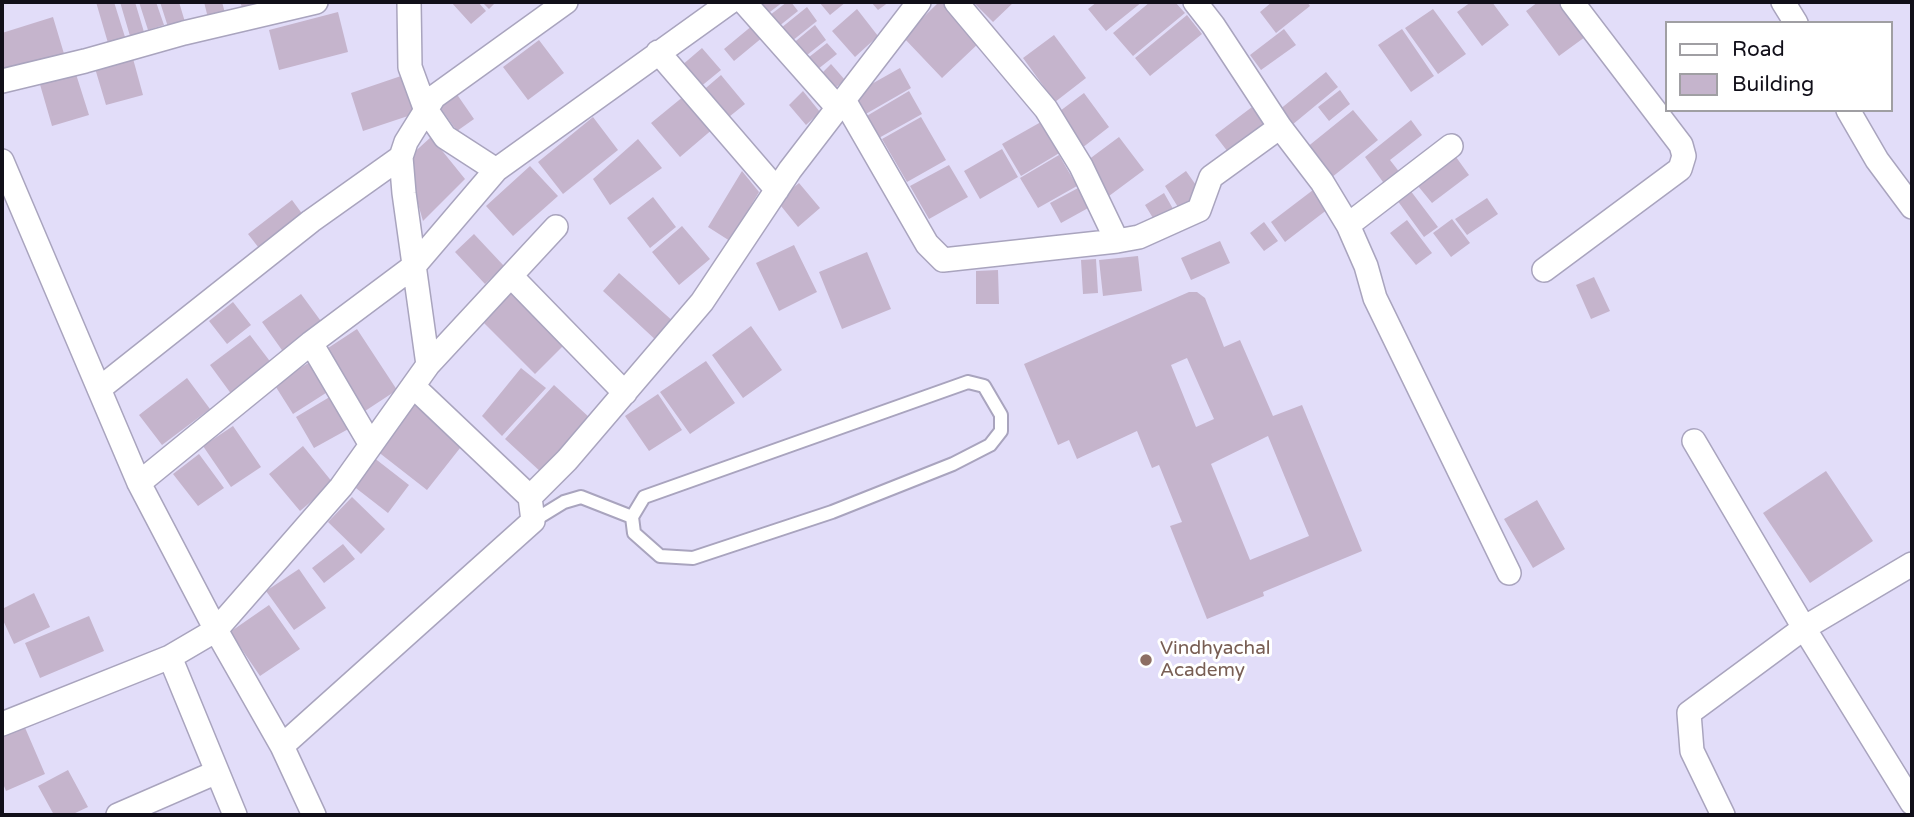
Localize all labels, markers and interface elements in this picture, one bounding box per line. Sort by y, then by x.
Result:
legend [1666,21,1893,112]
text: Road [1732,37,1785,62]
text: Building [1732,72,1814,97]
place label: Vindhyachal Academy [1160,638,1271,682]
marker: Vindhyachal Academy [1138,652,1154,668]

